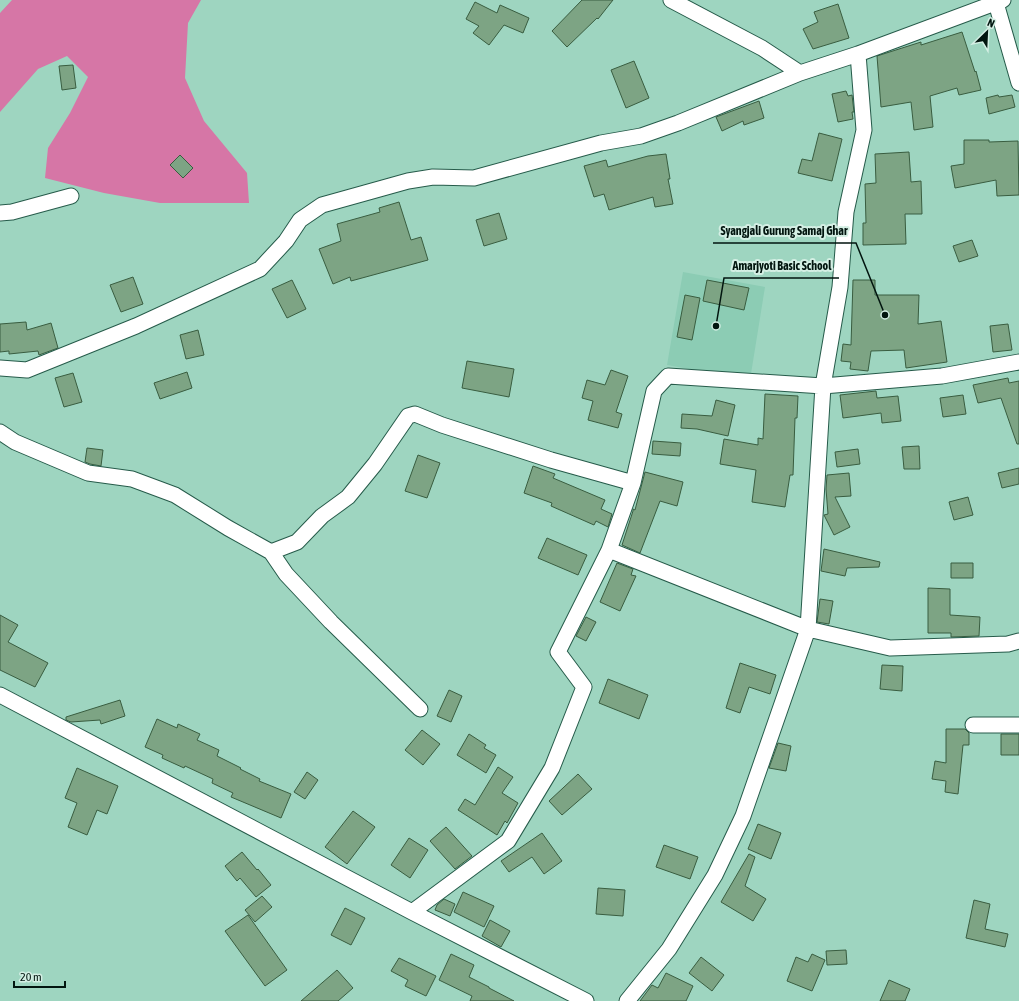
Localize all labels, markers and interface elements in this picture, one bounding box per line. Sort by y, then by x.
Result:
north arrow [967,12,1007,52]
text: N [986,16,996,30]
callout: Syangjali Gurung Samaj Ghar [713,219,856,243]
text: Syangjali Gurung Samaj Ghar [721,224,848,238]
callout: Amarjyoti Basic School [724,254,839,278]
text: Amarjyoti Basic School [732,259,832,273]
scale bar [14,963,65,989]
text: 20 m [20,970,42,984]

